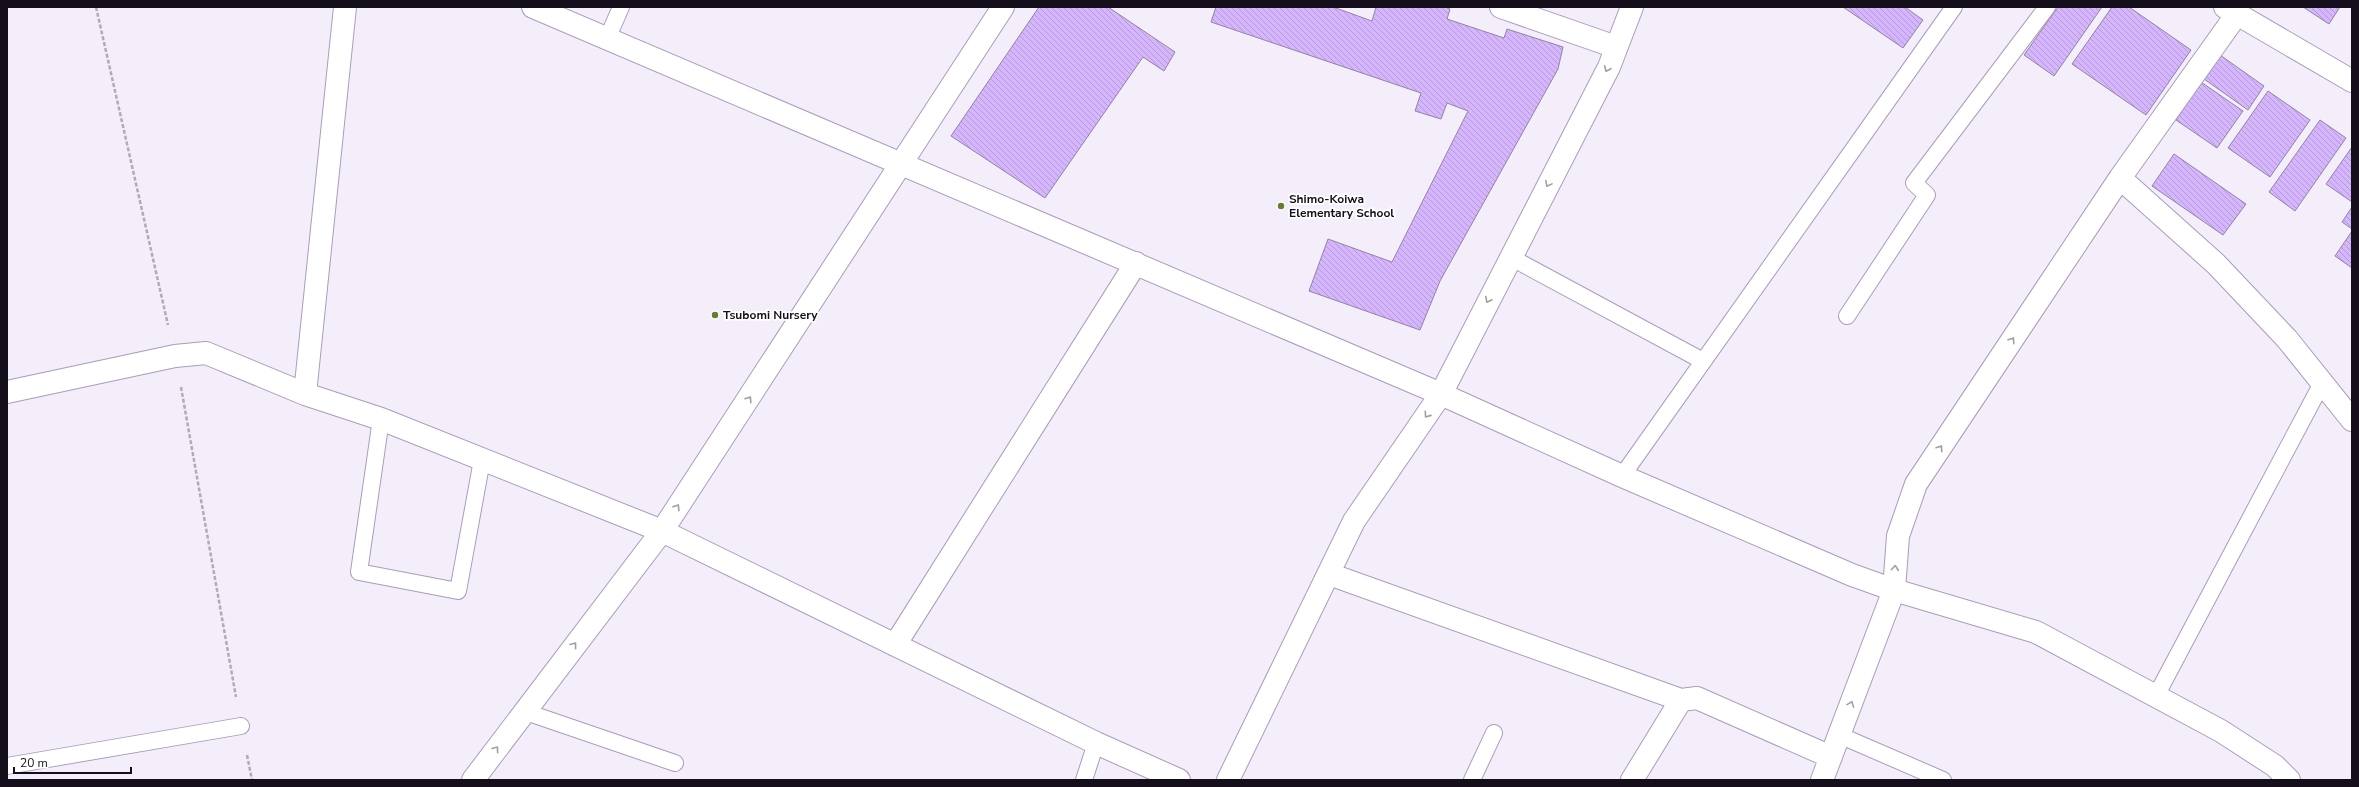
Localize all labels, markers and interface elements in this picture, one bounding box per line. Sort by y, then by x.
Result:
one-way arrow [1604,65,1612,72]
one-way arrow [1545,180,1552,188]
place label: Shimo-Koiwa Elementary School [1289,191,1394,221]
marker: Shimo-Koiwa Elementary School [1276,201,1286,211]
one-way arrow [1485,296,1493,303]
place label: Tsubomi Nursery [723,307,818,323]
marker: Tsubomi Nursery [710,310,720,320]
one-way arrow [2007,337,2015,344]
one-way arrow [744,396,751,403]
one-way arrow [1425,410,1432,417]
one-way arrow [1935,446,1942,453]
one-way arrow [672,504,680,511]
one-way arrow [1891,565,1900,571]
one-way arrow [570,642,577,649]
one-way arrow [1846,701,1854,708]
one-way arrow [491,746,498,753]
scale bar [14,749,131,775]
text: 20 m [20,755,48,771]

